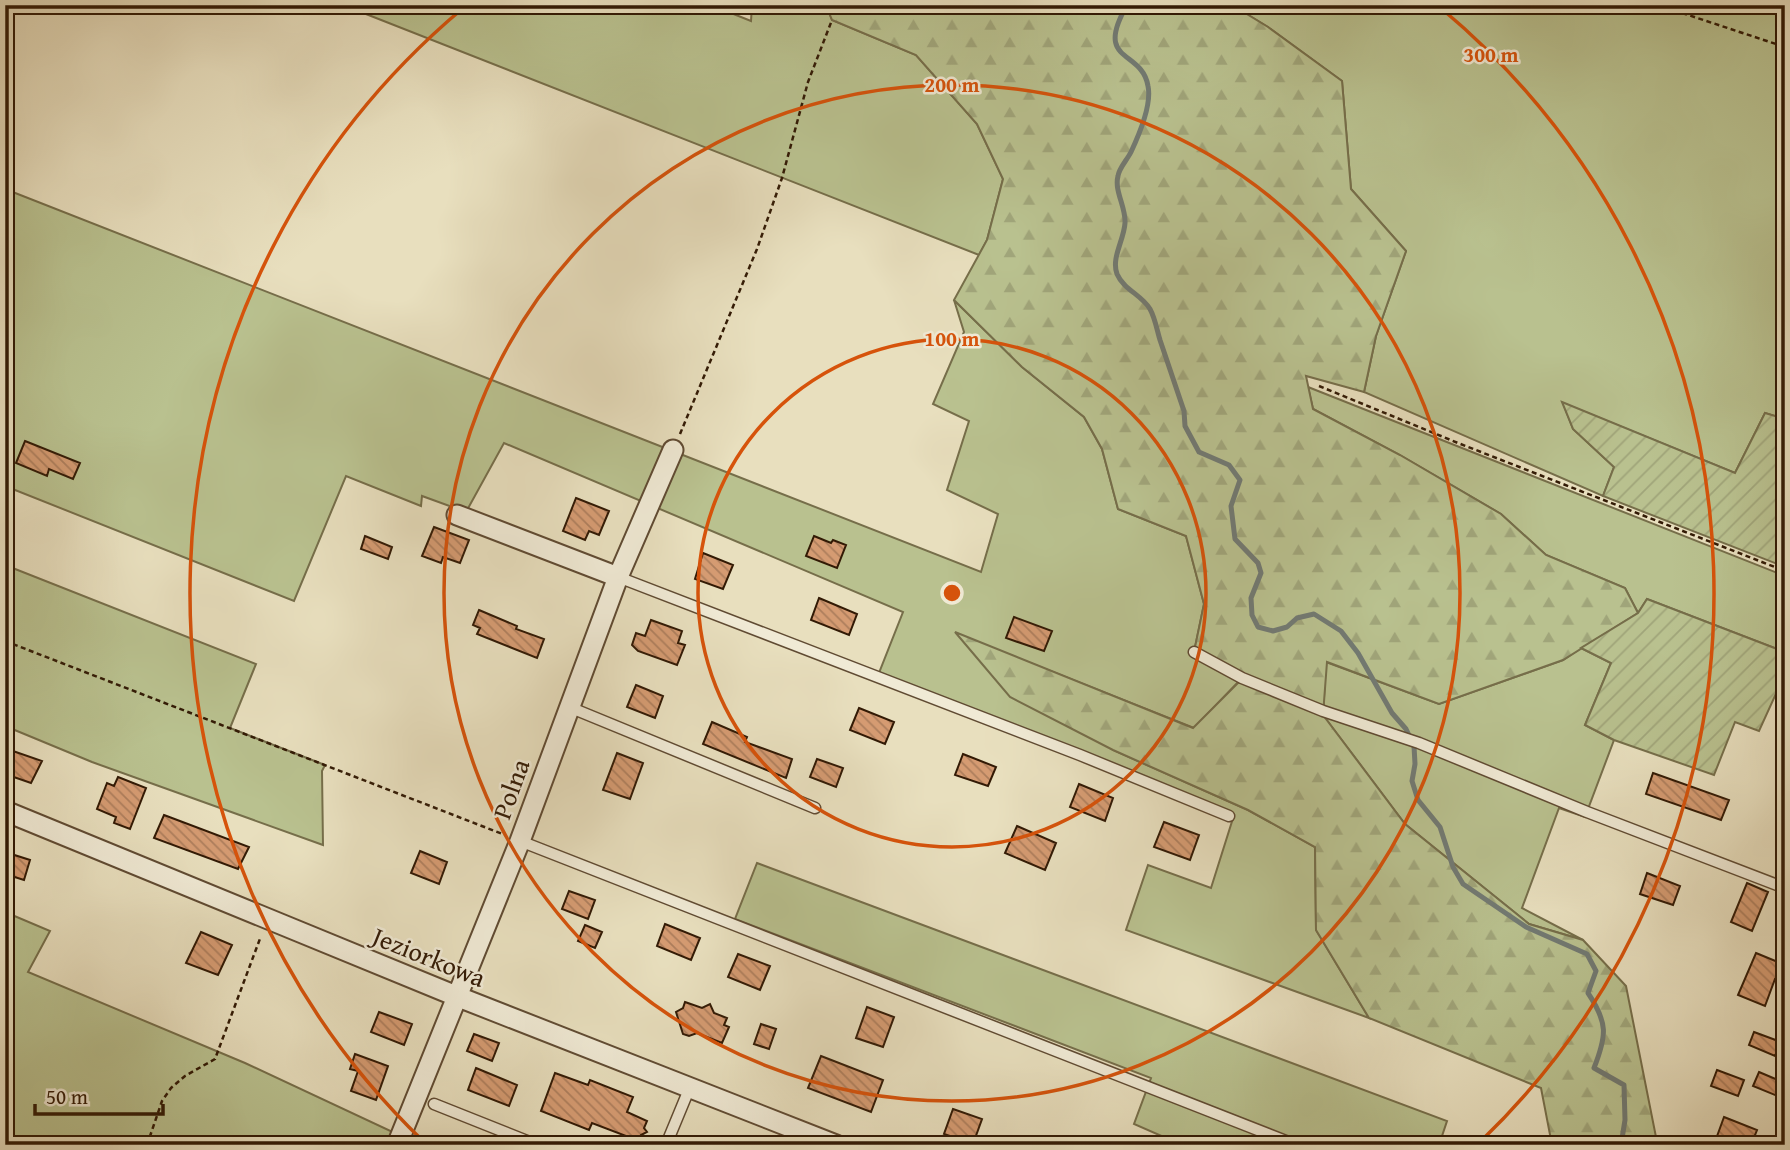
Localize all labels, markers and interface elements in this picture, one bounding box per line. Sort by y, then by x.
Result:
text: 300 m [1463,39,1519,70]
text: 200 m [924,69,980,100]
text: 100 m [924,323,980,354]
centre of rings [940,581,964,605]
street label: Polna [482,753,540,824]
street label: Jeziorkowa [364,915,492,997]
scale bar [35,1073,163,1117]
text: 50 m [46,1081,88,1112]

